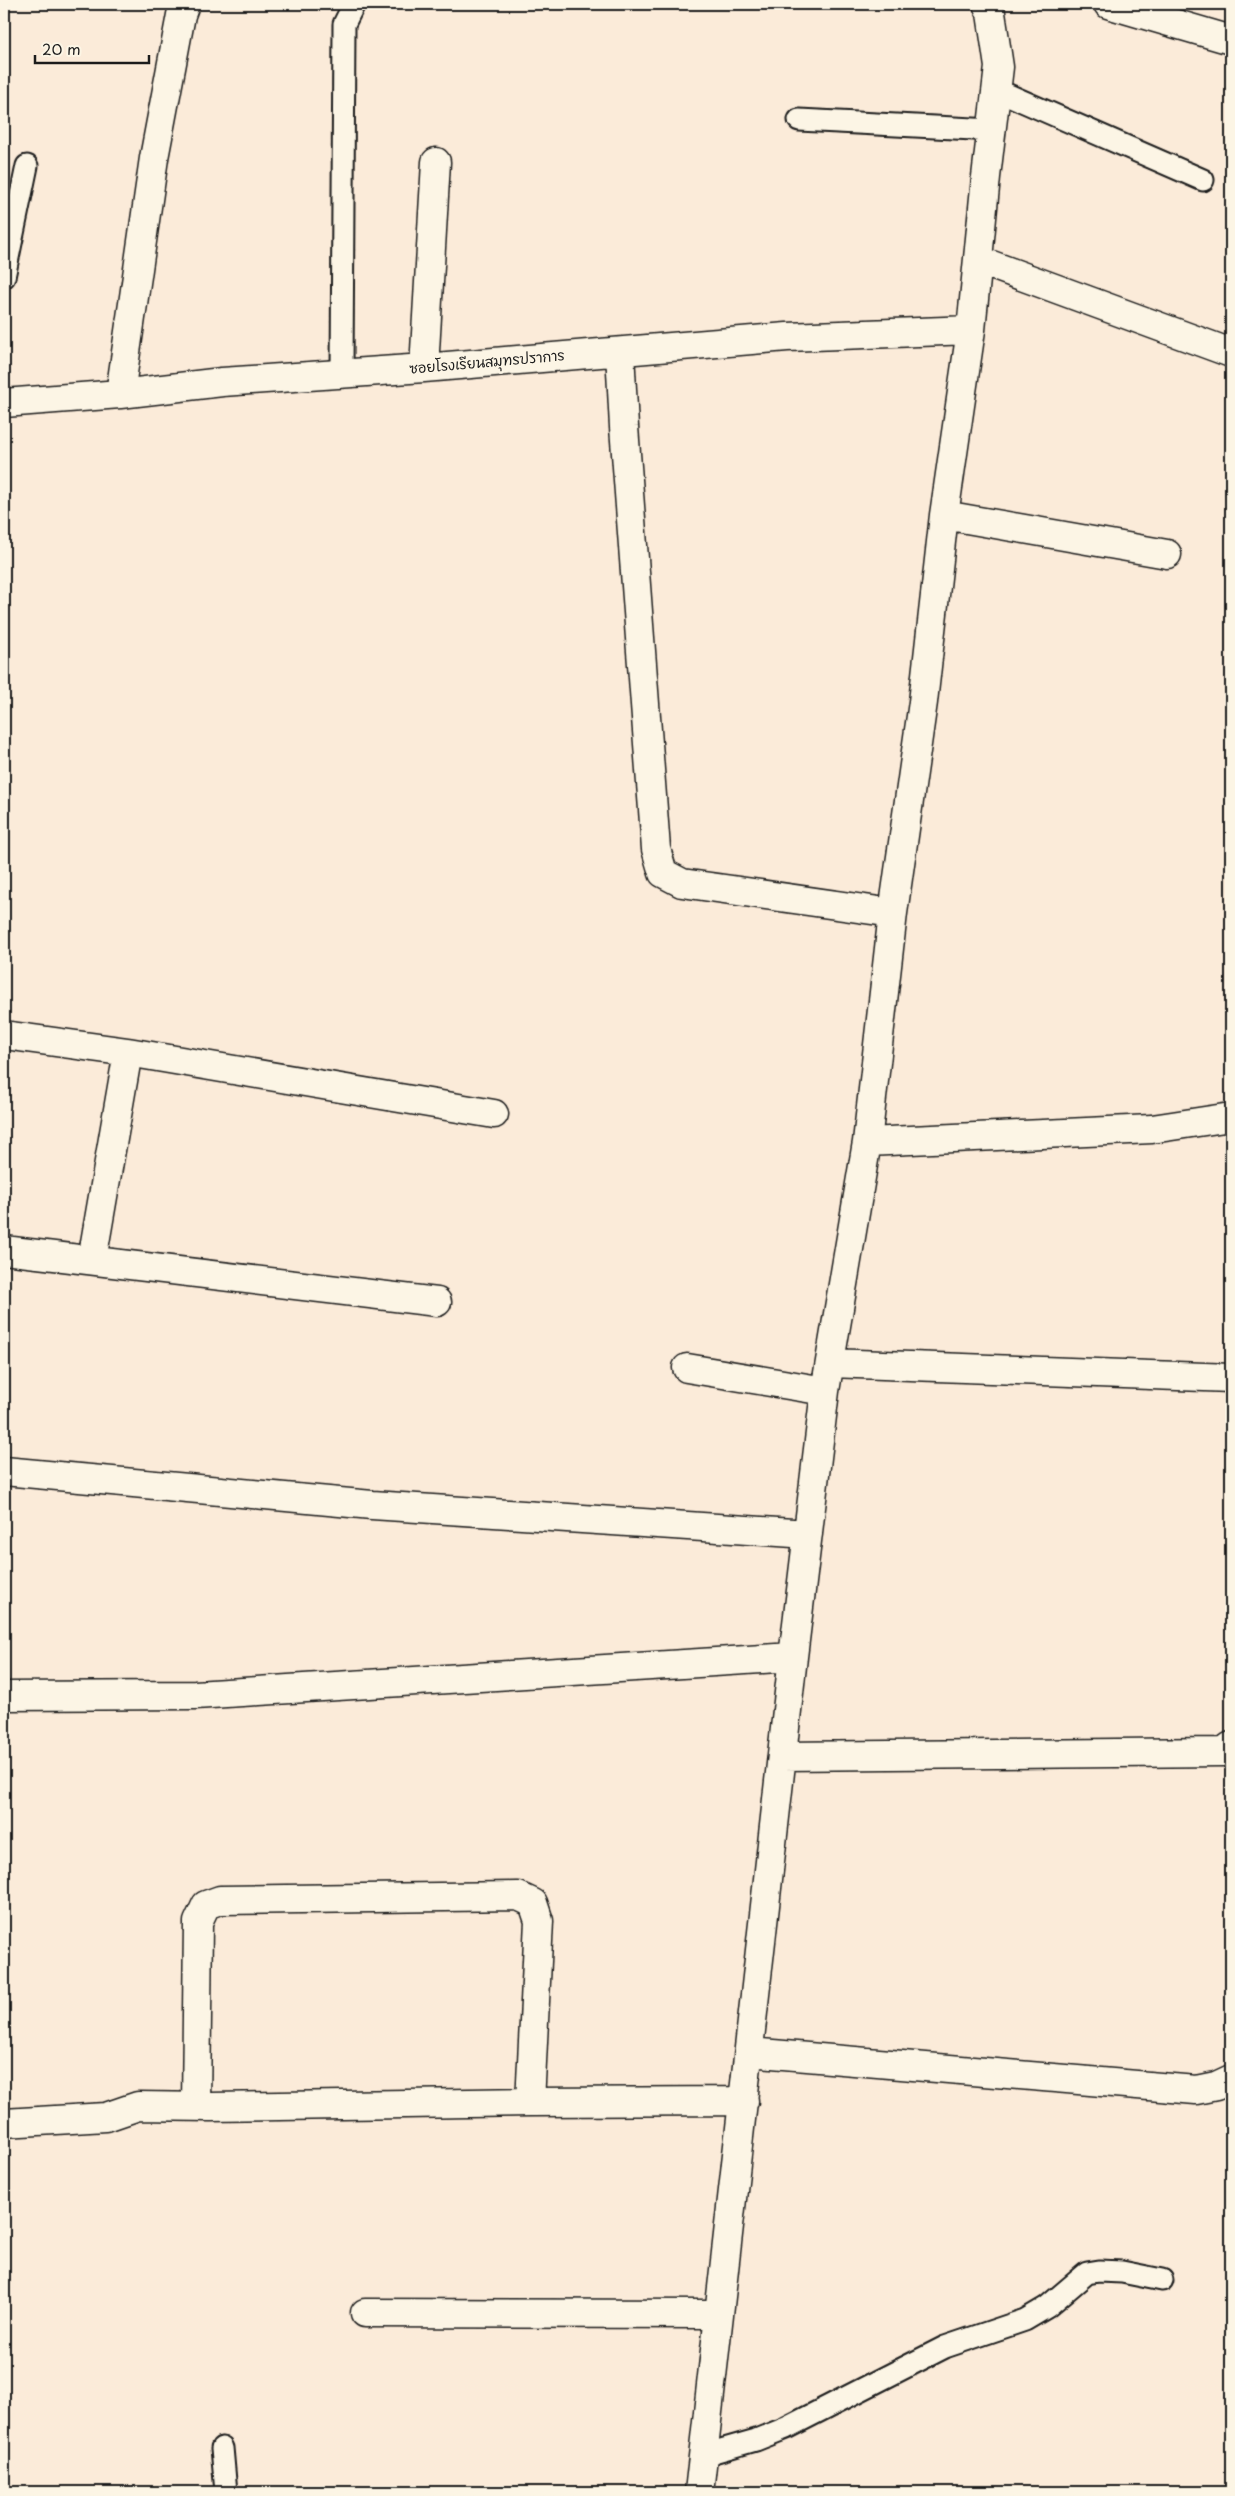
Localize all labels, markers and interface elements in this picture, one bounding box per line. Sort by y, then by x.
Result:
scale bar [35,32,149,64]
text: 20 m [42,37,81,60]
street label: ซอยโรงเรียนสมุทรปราการ [408,344,565,379]

